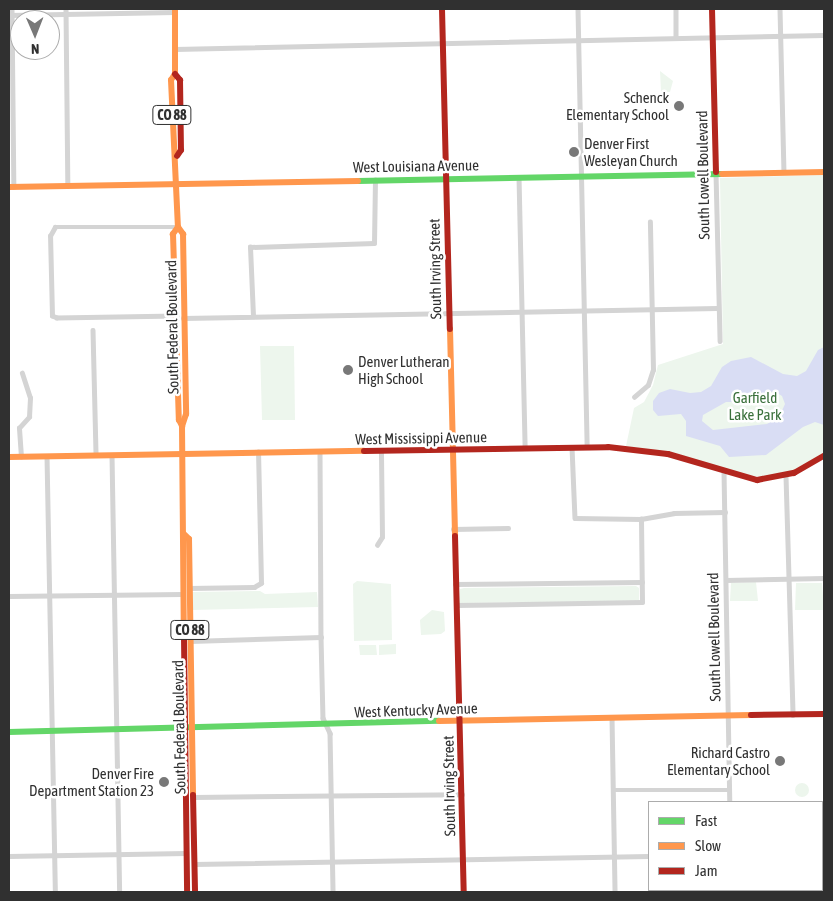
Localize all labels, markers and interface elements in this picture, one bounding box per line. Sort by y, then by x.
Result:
north arrow [10,10,60,60]
text: N [31,41,40,57]
place label: Schenck Elementary School [566,88,669,123]
marker: Schenck Elementary School [673,100,685,112]
road number: CO 88 [152,104,192,126]
street label: South Lowell Boulevard [693,110,713,240]
place label: Denver First Wesleyan Church [584,134,678,169]
marker: Denver First Wesleyan Church [568,146,580,158]
street label: West Louisiana Avenue [353,156,479,176]
street label: South Irving Street [425,218,445,320]
street label: South Federal Boulevard [162,260,182,394]
place label: Denver Lutheran High School [358,352,450,387]
marker: Denver Lutheran High School [342,364,354,376]
park label: Garfield Lake Park [729,388,781,423]
street label: West Mississippi Avenue [355,428,487,448]
street label: South Lowell Boulevard [704,572,724,702]
road number: CO 88 [170,618,210,642]
street label: South Federal Boulevard [169,660,189,794]
street label: West Kentucky Avenue [354,699,478,721]
street label: South Irving Street [439,735,459,837]
place label: Richard Castro Elementary School [667,743,770,778]
marker: Richard Castro Elementary School [774,755,786,767]
place label: Denver Fire Department Station 23 [29,764,154,799]
marker: Denver Fire Department Station 23 [158,776,170,788]
legend [648,801,823,891]
text: Fast [695,812,717,829]
text: Slow [695,837,721,854]
text: Jam [695,862,718,879]

